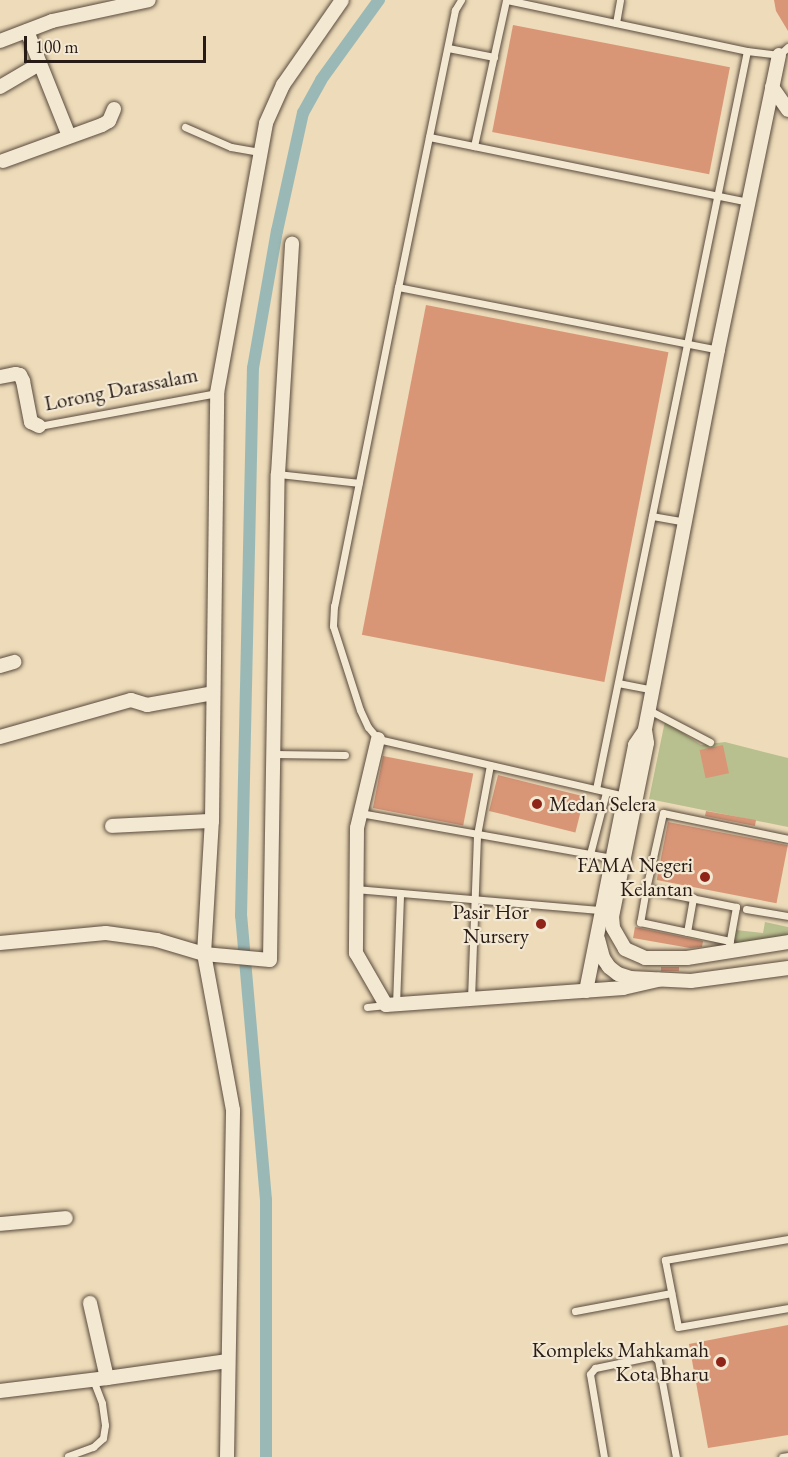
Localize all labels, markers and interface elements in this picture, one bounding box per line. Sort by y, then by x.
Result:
scale bar [27,24,208,62]
text: 100 m [35,35,79,58]
street label: Lorong Darassalam [42,362,200,416]
place label: Medan Selera [549,791,656,817]
marker: Medan Selera [530,797,544,811]
place label: FAMA Negeri Kelantan [577,852,693,902]
marker: FAMA Negeri Kelantan [698,870,712,884]
place label: Pasir Hor Nursery [453,899,529,949]
marker: Pasir Hor Nursery [534,917,548,931]
place label: Kompleks Mahkamah Kota Bharu [532,1337,709,1387]
marker: Kompleks Mahkamah Kota Bharu [714,1355,728,1369]

